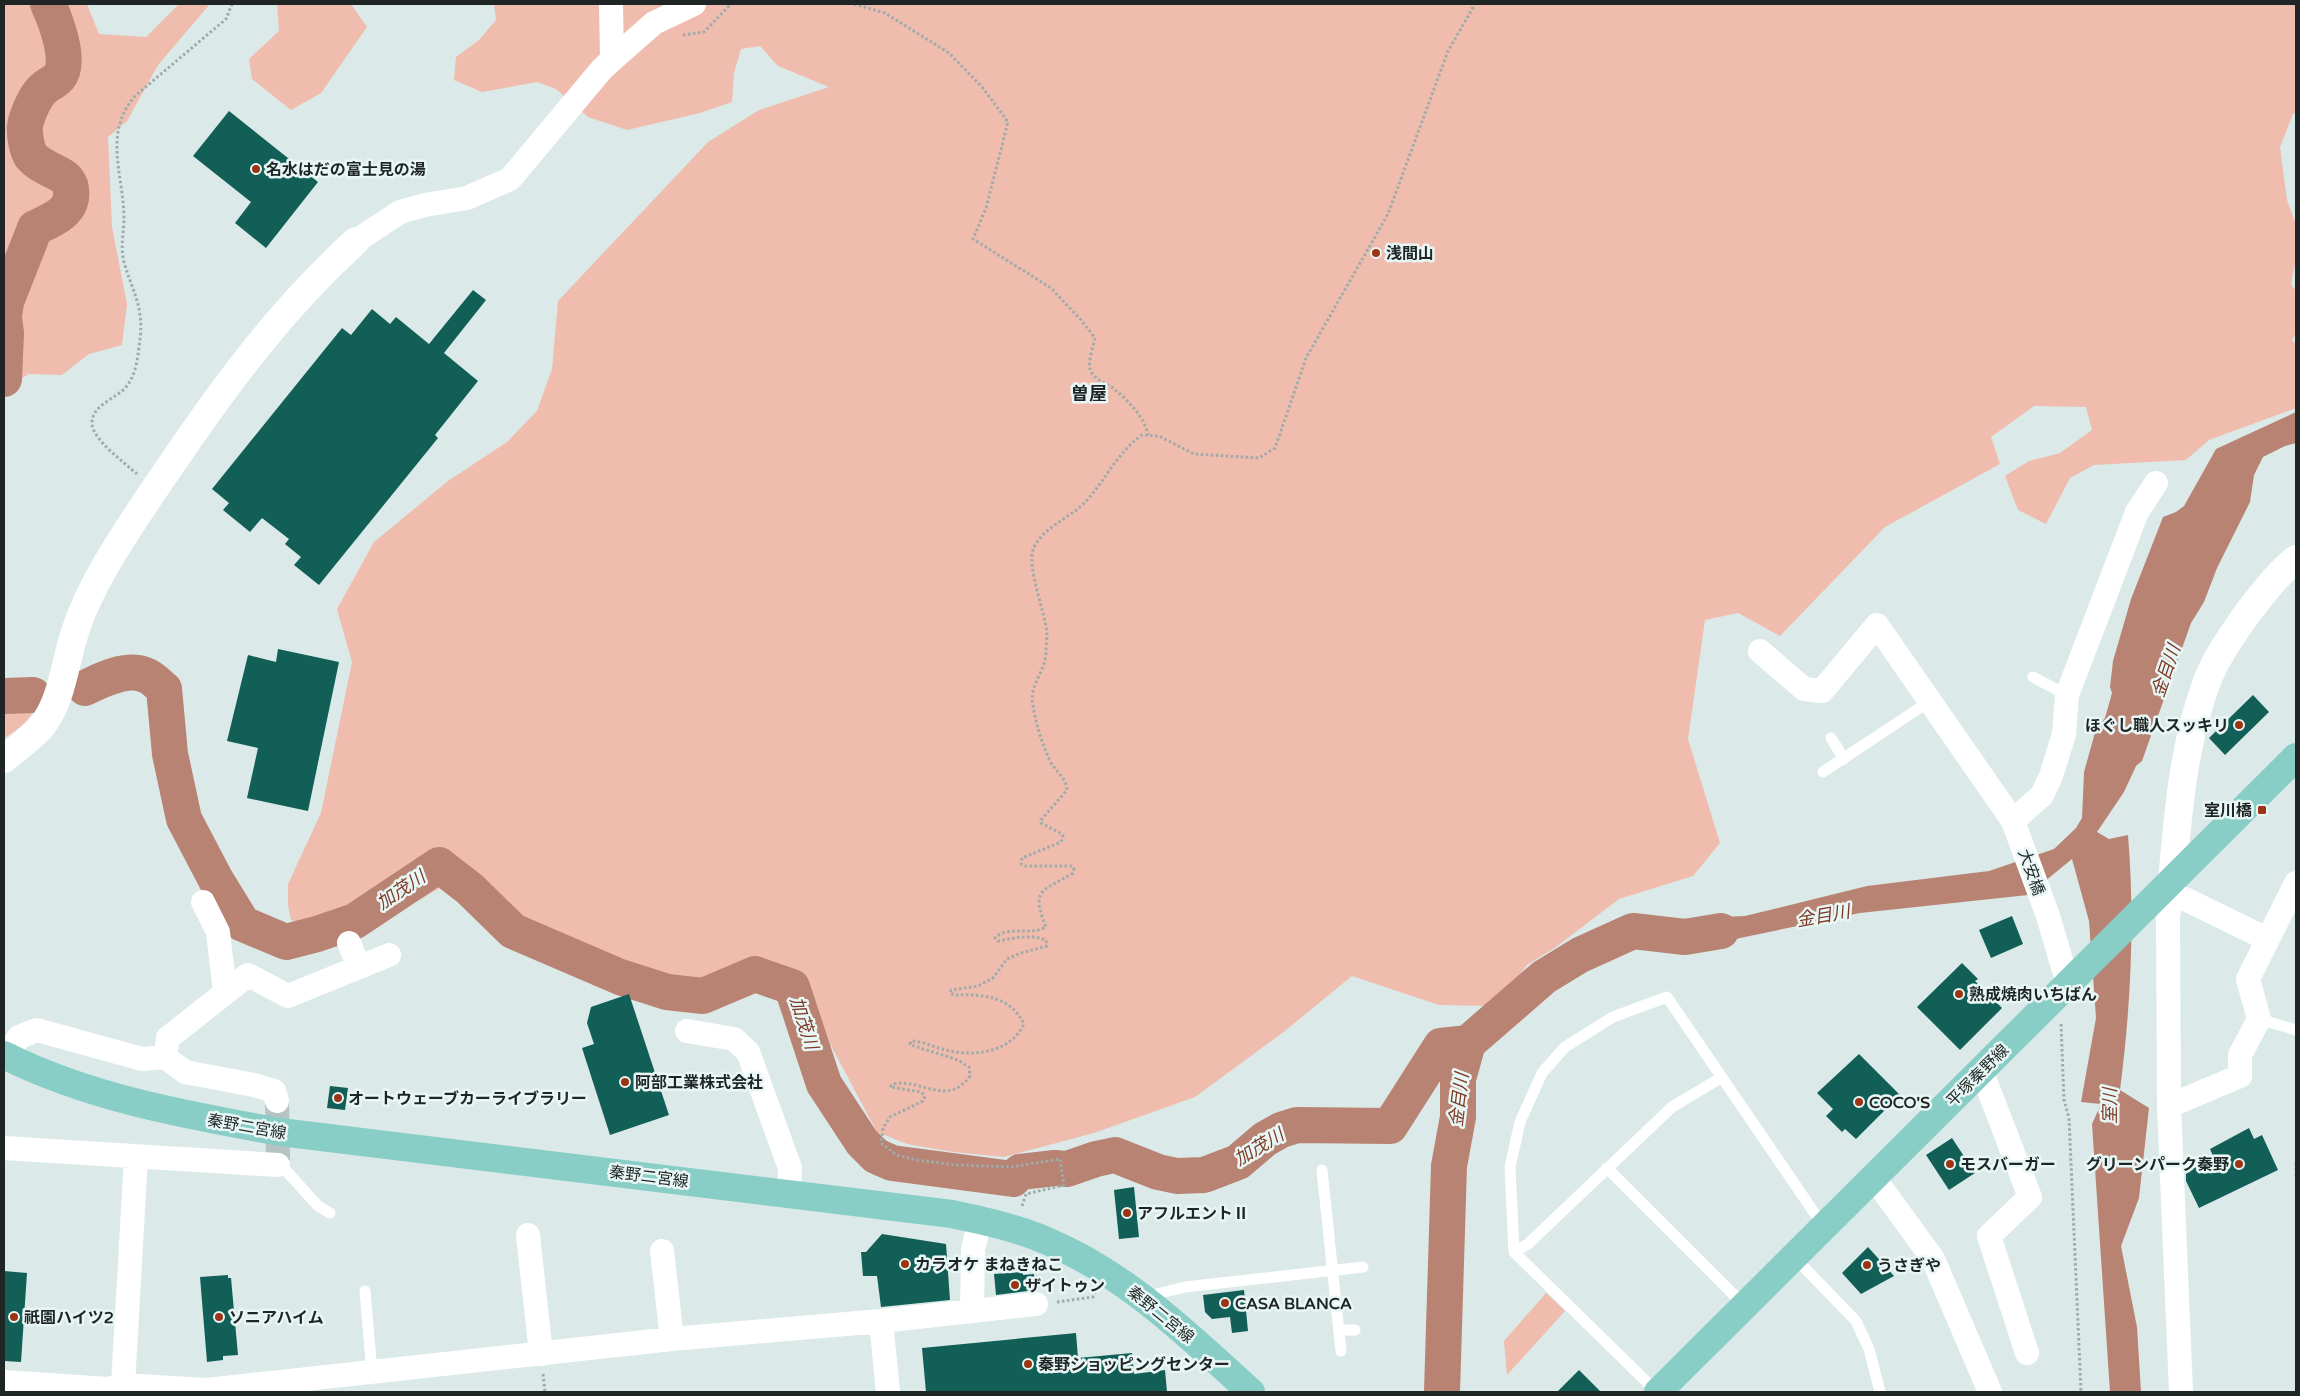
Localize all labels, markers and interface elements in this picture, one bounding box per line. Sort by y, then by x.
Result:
place label: 名水はだの富士見の湯 [266,160,426,180]
marker: 名水はだの富士見の湯 [250,163,262,175]
place label: 浅間山 [1386,244,1434,264]
marker: 浅間山 [1370,247,1382,259]
district label: 曽屋 [1071,383,1107,405]
water label: 金目川 [2147,640,2186,700]
place label: ほぐし職人スッキリ [2085,716,2229,736]
marker: ほぐし職人スッキリ [2233,719,2245,731]
place label: 室川橋 [2204,801,2252,821]
marker: 室川橋 [2256,804,2268,816]
street label: 大安橋 [2013,846,2049,898]
water label: 加茂川 [372,865,431,914]
water label: 金目川 [1795,900,1853,932]
place label: 熟成焼肉いちばん [1969,985,2097,1005]
marker: 熟成焼肉いちばん [1953,988,1965,1000]
water label: 加茂川 [785,994,823,1054]
street label: 平塚秦野線 [1942,1040,2013,1111]
water label: 金目川 [1445,1070,1473,1128]
place label: 阿部工業株式会社 [635,1073,763,1093]
marker: 阿部工業株式会社 [619,1076,631,1088]
water label: 室川 [2099,1086,2121,1124]
place label: オートウェーブカーライブラリー [348,1089,587,1109]
marker: オートウェーブカーライブラリー [332,1092,344,1104]
place label: COCO'S [1869,1093,1930,1113]
marker: COCO'S [1853,1096,1865,1108]
street label: 秦野二宮線 [206,1110,288,1144]
water label: 加茂川 [1230,1123,1290,1170]
place label: モスバーガー [1960,1155,2056,1175]
place label: グリーンパーク秦野 [2086,1155,2229,1175]
marker: モスバーガー [1944,1158,1956,1170]
marker: グリーンパーク秦野 [2233,1158,2245,1170]
street label: 秦野二宮線 [608,1162,690,1192]
place label: アフルエントⅡ [1137,1204,1249,1224]
marker: アフルエントⅡ [1121,1207,1133,1219]
place label: カラオケ まねきねこ [915,1255,1063,1275]
place label: うさぎや [1877,1256,1941,1276]
marker: カラオケ まねきねこ [899,1258,911,1270]
marker: うさぎや [1861,1259,1873,1271]
place label: ザイトゥン [1025,1276,1105,1296]
marker: ザイトゥン [1009,1279,1021,1291]
street label: 秦野二宮線 [1123,1282,1198,1348]
place label: CASA BLANCA [1235,1294,1352,1314]
marker: CASA BLANCA [1219,1297,1231,1309]
place label: 祇園ハイツ2 [24,1308,114,1328]
place label: ソニアハイム [229,1308,324,1328]
marker: 祇園ハイツ2 [8,1311,20,1323]
marker: ソニアハイム [213,1311,225,1323]
place label: 秦野ショッピングセンター [1038,1355,1230,1375]
marker: 秦野ショッピングセンター [1022,1358,1034,1370]

